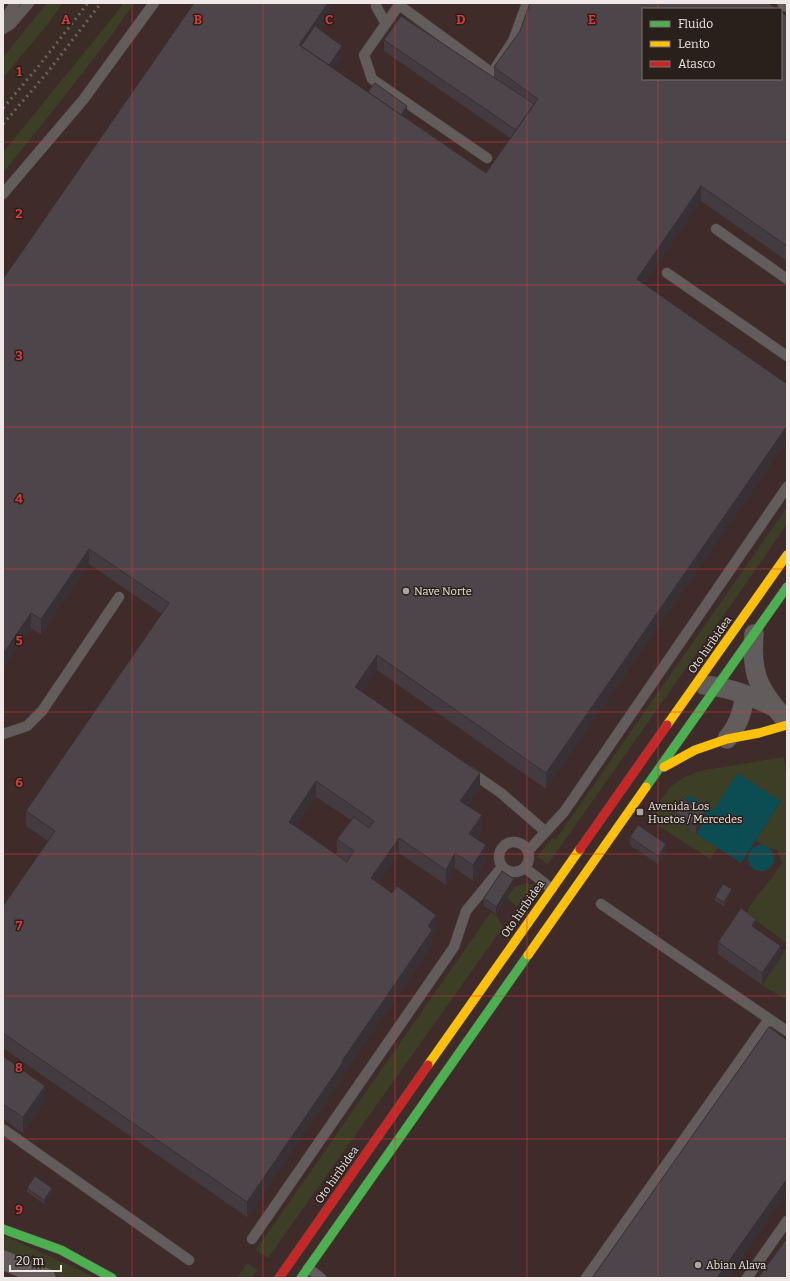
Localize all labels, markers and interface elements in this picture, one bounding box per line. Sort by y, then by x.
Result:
legend [642,8,782,80]
text: A [61,12,71,27]
text: B [194,12,202,27]
text: C [325,12,333,27]
text: D [456,12,466,27]
text: E [588,12,596,27]
text: Fluido [678,17,713,31]
text: Lento [678,37,710,51]
text: Atasco [678,57,716,71]
text: 1 [16,64,22,79]
text: 2 [15,206,23,221]
text: 3 [15,348,23,363]
text: 4 [15,491,23,506]
place label: Nave Norte [414,585,472,598]
marker: Nave Norte [401,586,411,596]
street label: Oto hiribidea [686,614,734,676]
text: 5 [15,633,23,648]
text: 6 [15,775,23,790]
place label: Avenida Los Huetos / Mercedes [648,800,742,826]
marker: Avenida Los Huetos / Mercedes [635,807,645,817]
street label: Oto hiribidea [499,878,547,940]
text: 7 [16,918,23,933]
text: 8 [15,1060,23,1075]
street label: Oto hiribidea [313,1144,361,1206]
text: 9 [15,1202,23,1217]
scale bar [10,1247,61,1273]
text: 20 m [16,1254,45,1268]
place label: Abian Alava [706,1259,766,1272]
marker: Abian Alava [693,1260,703,1270]

